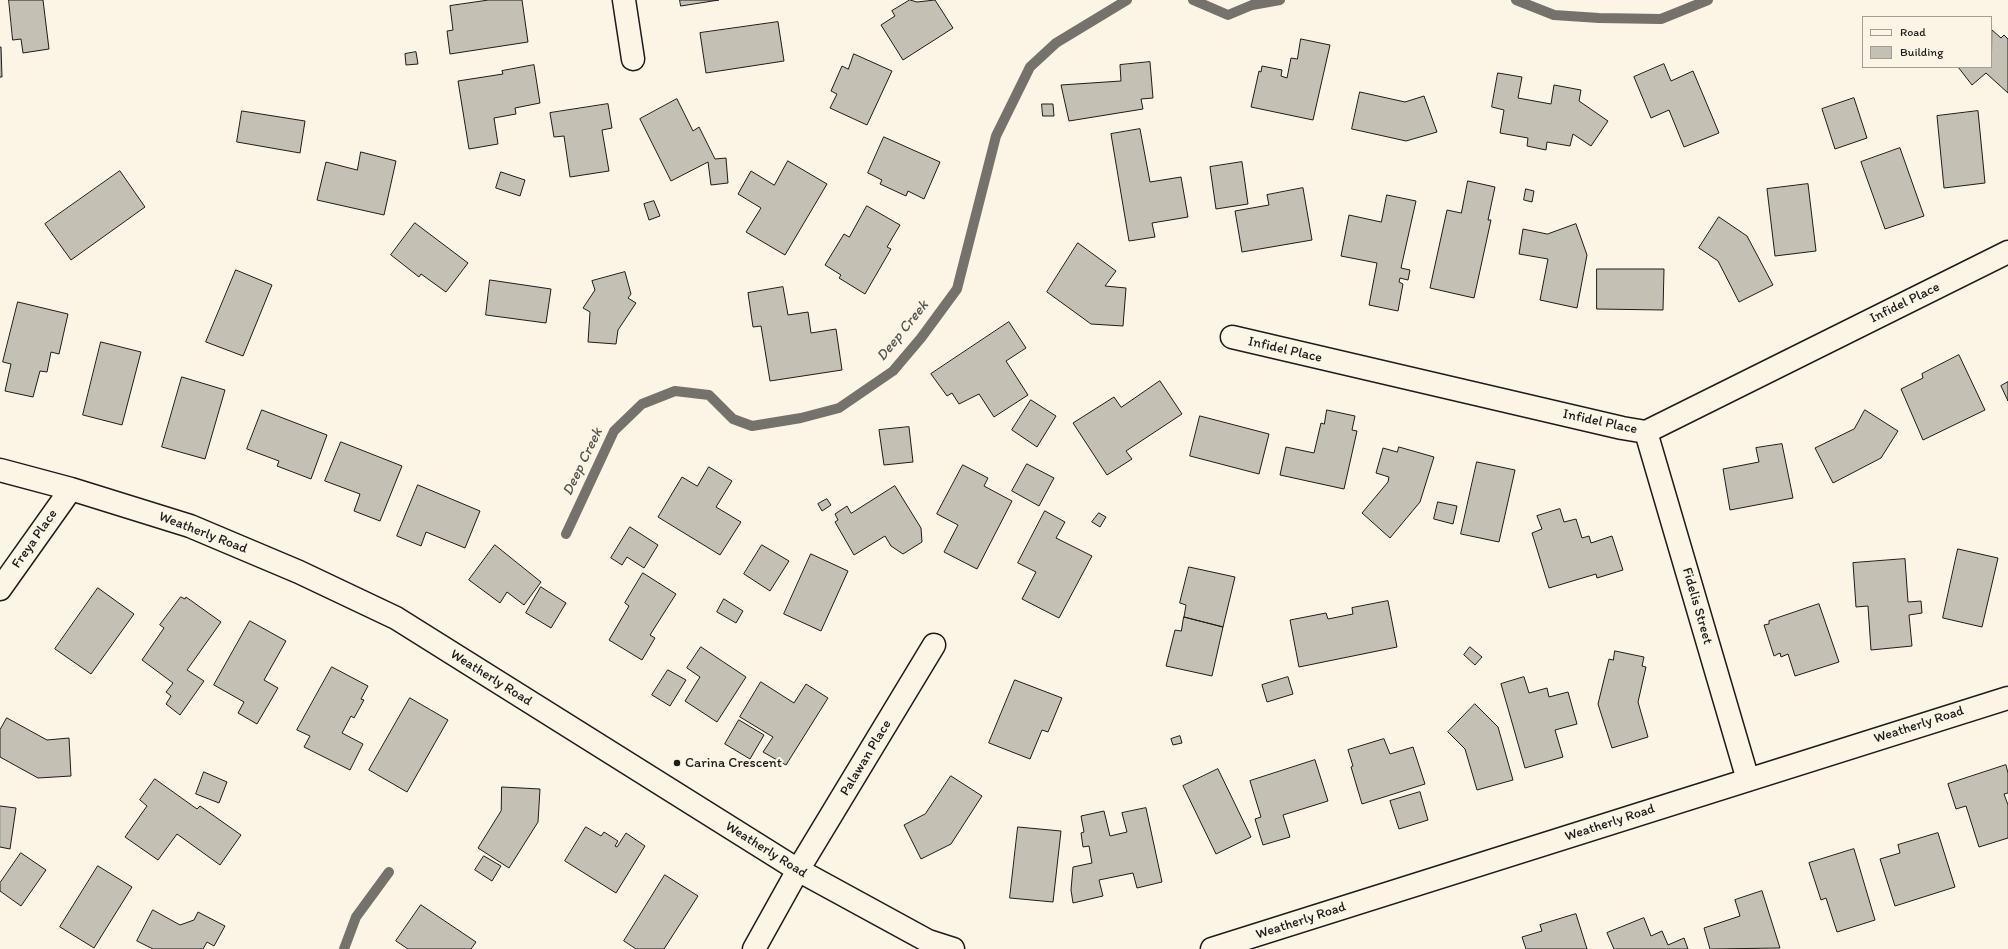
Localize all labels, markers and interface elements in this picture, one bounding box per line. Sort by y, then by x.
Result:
legend [1862,16,1992,68]
text: Road [1900,25,1926,39]
text: Building [1900,45,1943,59]
street label: Infidel Place [1867,279,1943,327]
water label: Deep Creek [873,297,933,365]
street label: Infidel Place [1246,333,1324,367]
street label: Infidel Place [1561,406,1639,438]
water label: Deep Creek [559,425,607,499]
street label: Freya Place [9,506,61,572]
street label: Weatherly Road [156,508,250,558]
street label: Fidelis Street [1678,566,1716,646]
street label: Weatherly Road [447,646,535,710]
street label: Weatherly Road [1872,703,1966,747]
street label: Palawan Place [837,717,895,799]
place label: Carina Crescent [685,755,782,771]
marker: Carina Crescent [672,758,682,768]
street label: Weatherly Road [1563,801,1657,845]
street label: Weatherly Road [722,818,810,882]
street label: Weatherly Road [1254,899,1348,943]

